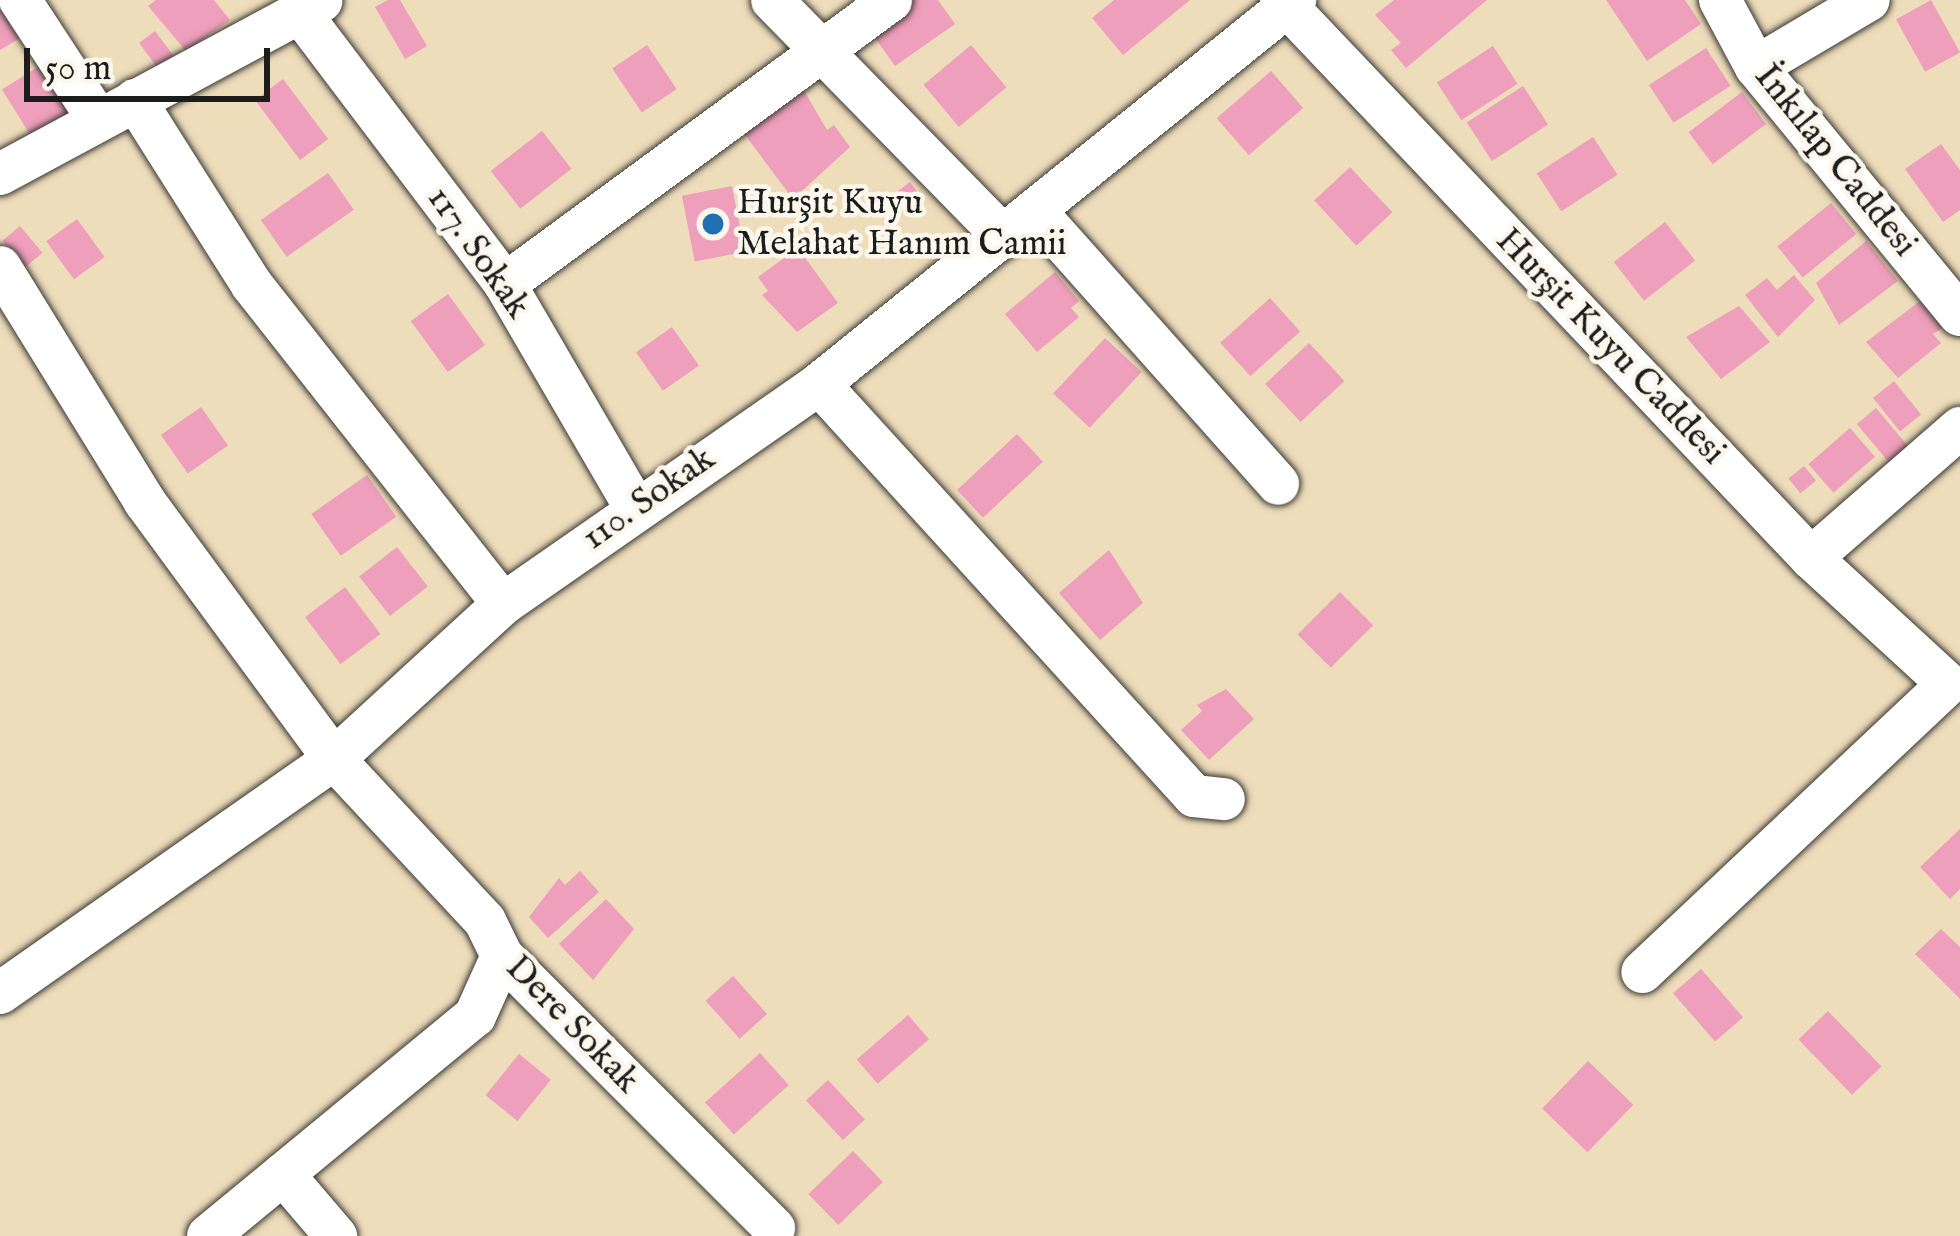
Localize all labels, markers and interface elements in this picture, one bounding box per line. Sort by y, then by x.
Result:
scale bar [30,24,276,98]
text: 50 m [45,46,111,92]
street label: İnkılap Caddesi [1744,56,1926,266]
street label: 117. Sokak [417,179,539,327]
place label: Hurşit Kuyu Melahat Hanım Camii [737,181,1067,266]
marker: Hurşit Kuyu Melahat Hanım Camii [700,211,726,237]
street label: Hurşit Kuyu Caddesi [1486,220,1734,474]
street label: 110. Sokak [574,438,724,560]
street label: Dere Sokak [496,947,648,1103]

